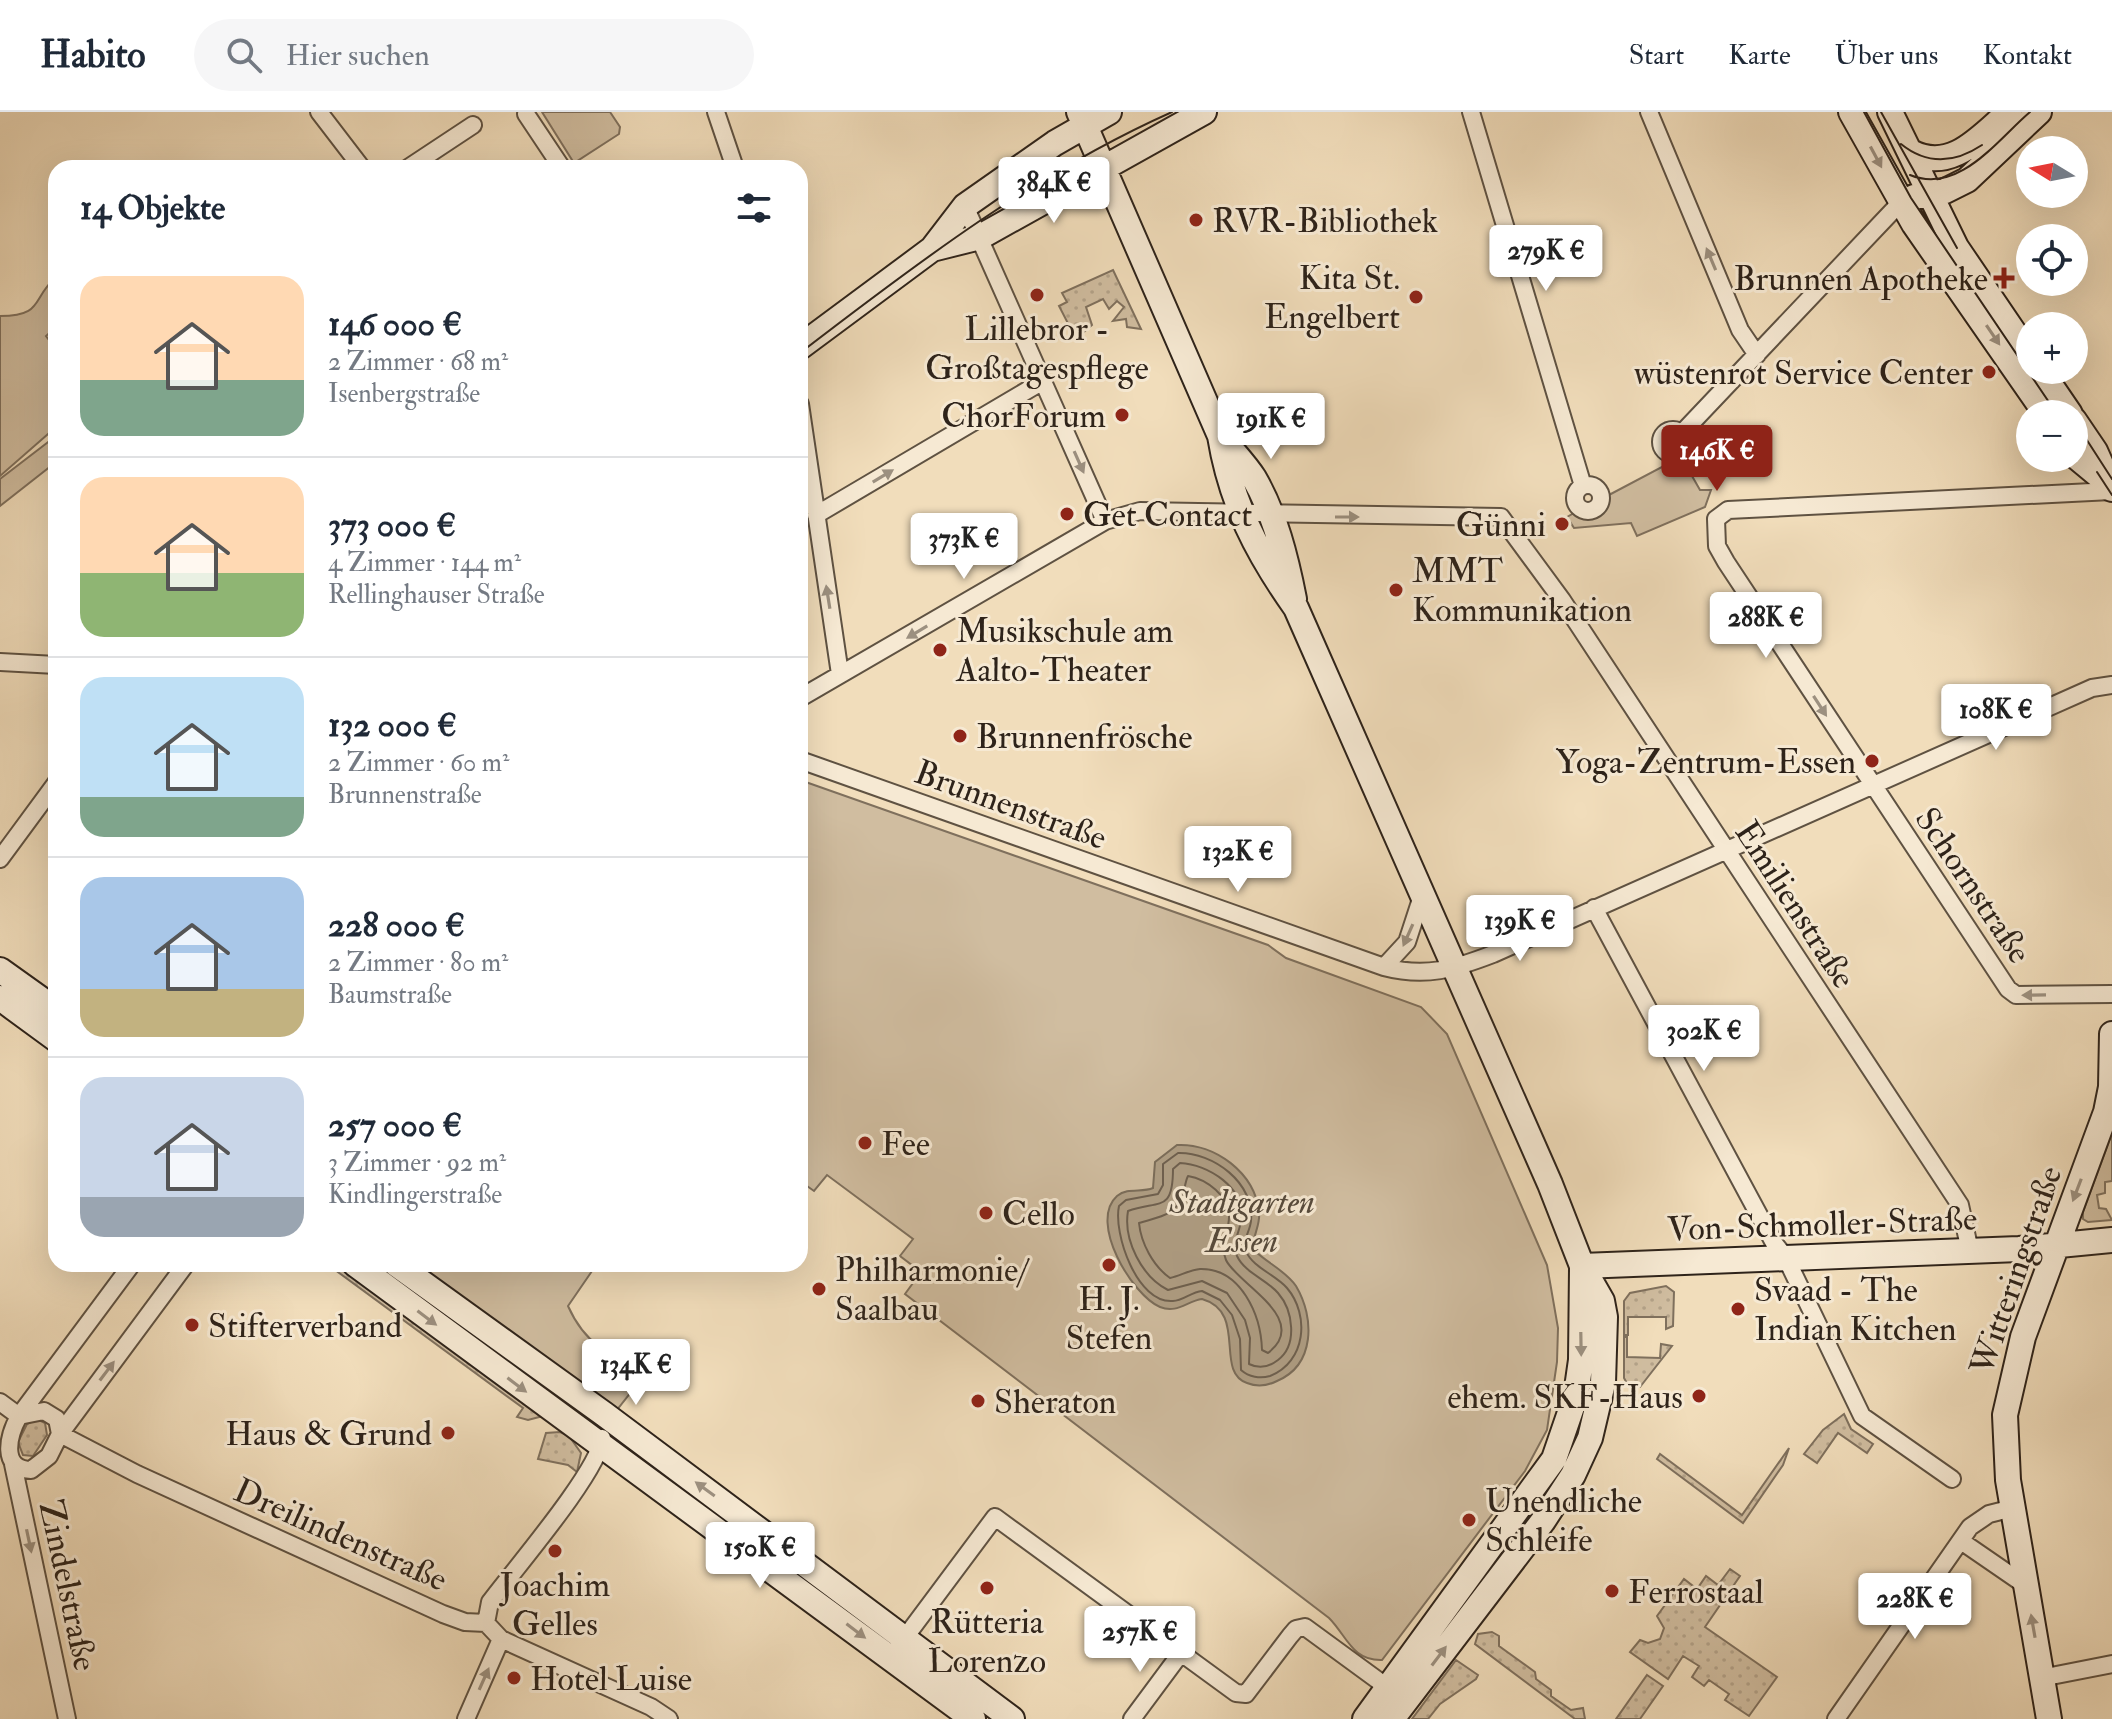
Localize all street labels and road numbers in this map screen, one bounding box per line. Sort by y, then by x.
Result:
street label: Brunnenstraße [909,751,1112,860]
street label: Schornstraße [1905,800,2041,972]
street label: Emilienstraße [1725,813,1865,997]
street label: Witteringstraße [1960,1161,2072,1381]
street label: Von-Schmoller-Straße [1666,1198,1978,1251]
street label: Dreilindenstraße [227,1469,454,1602]
street label: Zindelstraße [28,1496,107,1675]

